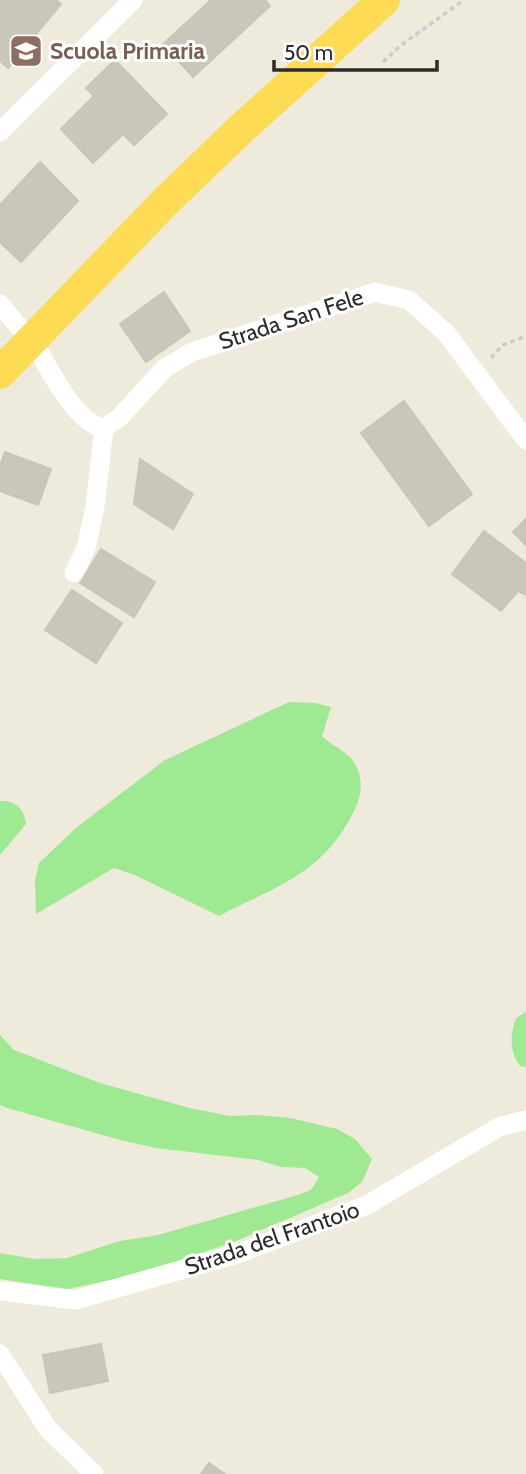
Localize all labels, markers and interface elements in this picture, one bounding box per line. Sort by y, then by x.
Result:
scale bar [274,28,437,72]
school or university icon: Scuola Primaria [7,32,45,70]
place label: Scuola Primaria [50,37,205,65]
text: 50 m [284,40,333,65]
street label: Strada San Fele [215,282,367,356]
street label: Strada del Frantoio [181,1195,363,1281]

